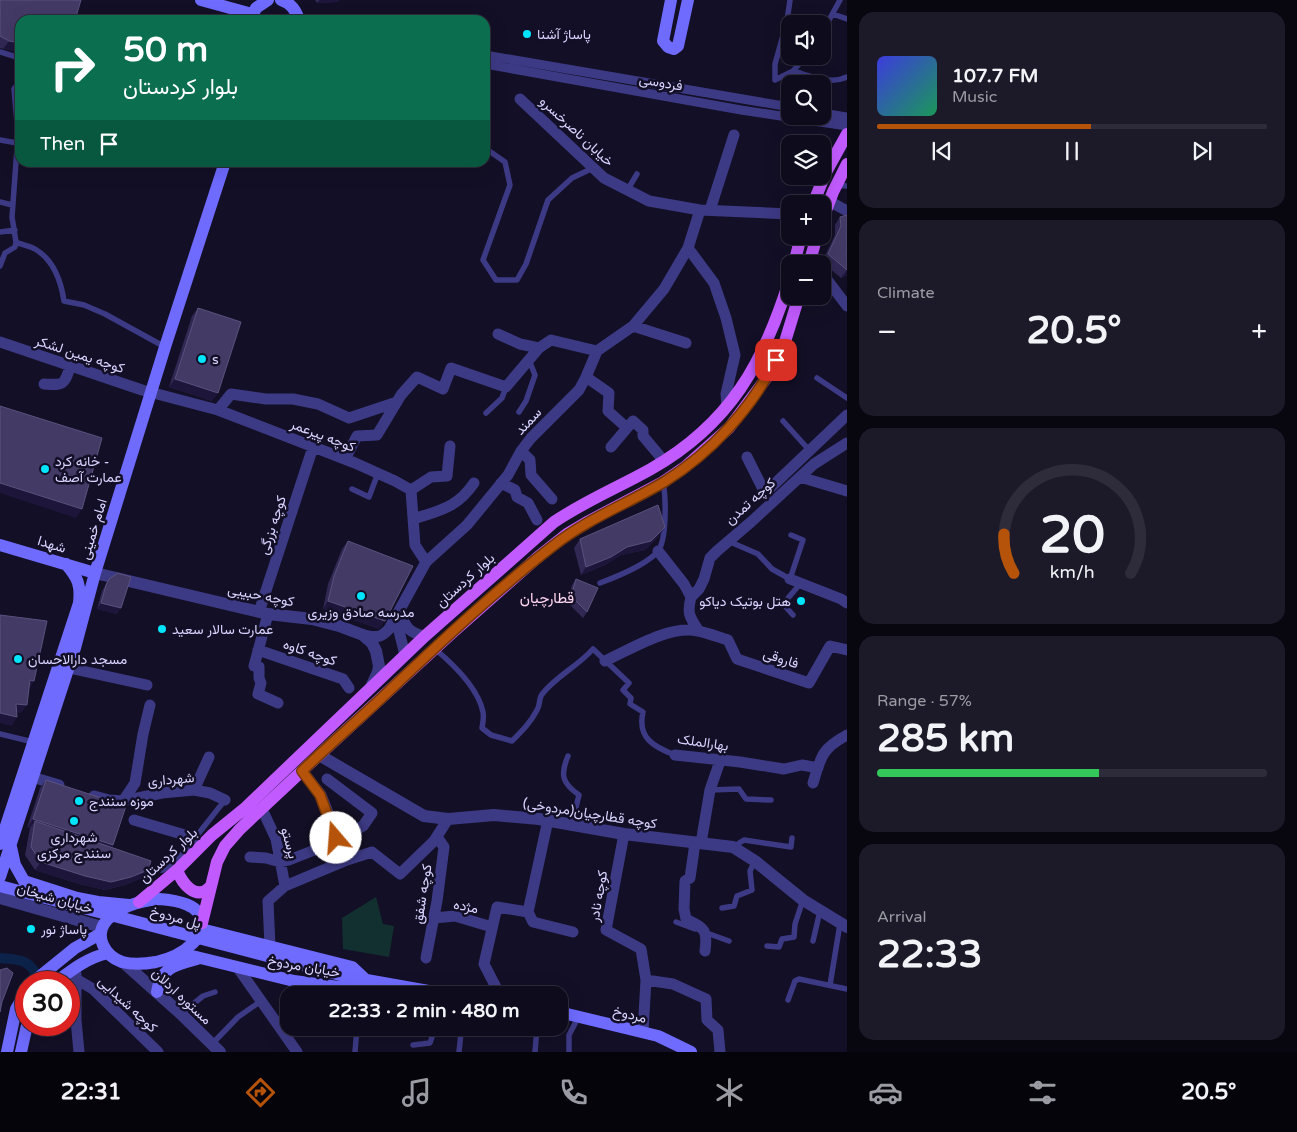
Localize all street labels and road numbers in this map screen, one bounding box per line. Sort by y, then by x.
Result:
street label: فردوسی [638,70,684,95]
street label: خیابان ناصرخسرو [536,93,617,170]
street label: کوچه یمین لشکر [32,332,127,378]
street label: سمند [511,404,545,439]
street label: کوچه پیرعمر [287,415,358,457]
street label: کوچه تمدن [722,474,780,529]
street label: کوچه بزرگی [255,494,291,557]
street label: امام خمینی [76,497,111,562]
street label: شهدا [36,532,68,557]
street label: بلوار کردستان [432,550,498,611]
street label: کوچه حبیبی [226,581,296,611]
street label: کوچه کاوه [281,635,339,670]
street label: فاروقی [761,645,801,672]
street label: بهارالملک [676,730,730,754]
street label: شهرداری [147,769,195,790]
street label: کوچه قطارچیان(مردوخی) [522,795,658,833]
street label: بلوار کردستان [136,824,201,887]
street label: پرستو [276,826,302,861]
street label: کوچه شفق [409,863,437,925]
street label: کوچه نادر [585,869,612,924]
street label: خیابان شیخان [15,880,95,917]
street label: مژده [452,896,480,917]
street label: پل مردوخ [148,903,203,934]
street label: خیابان مردوخ [266,952,341,983]
street label: مستوره اردلان [148,964,215,1028]
street label: کوچه شیدایی [94,973,161,1037]
street label: مردوخ [611,1002,648,1029]

